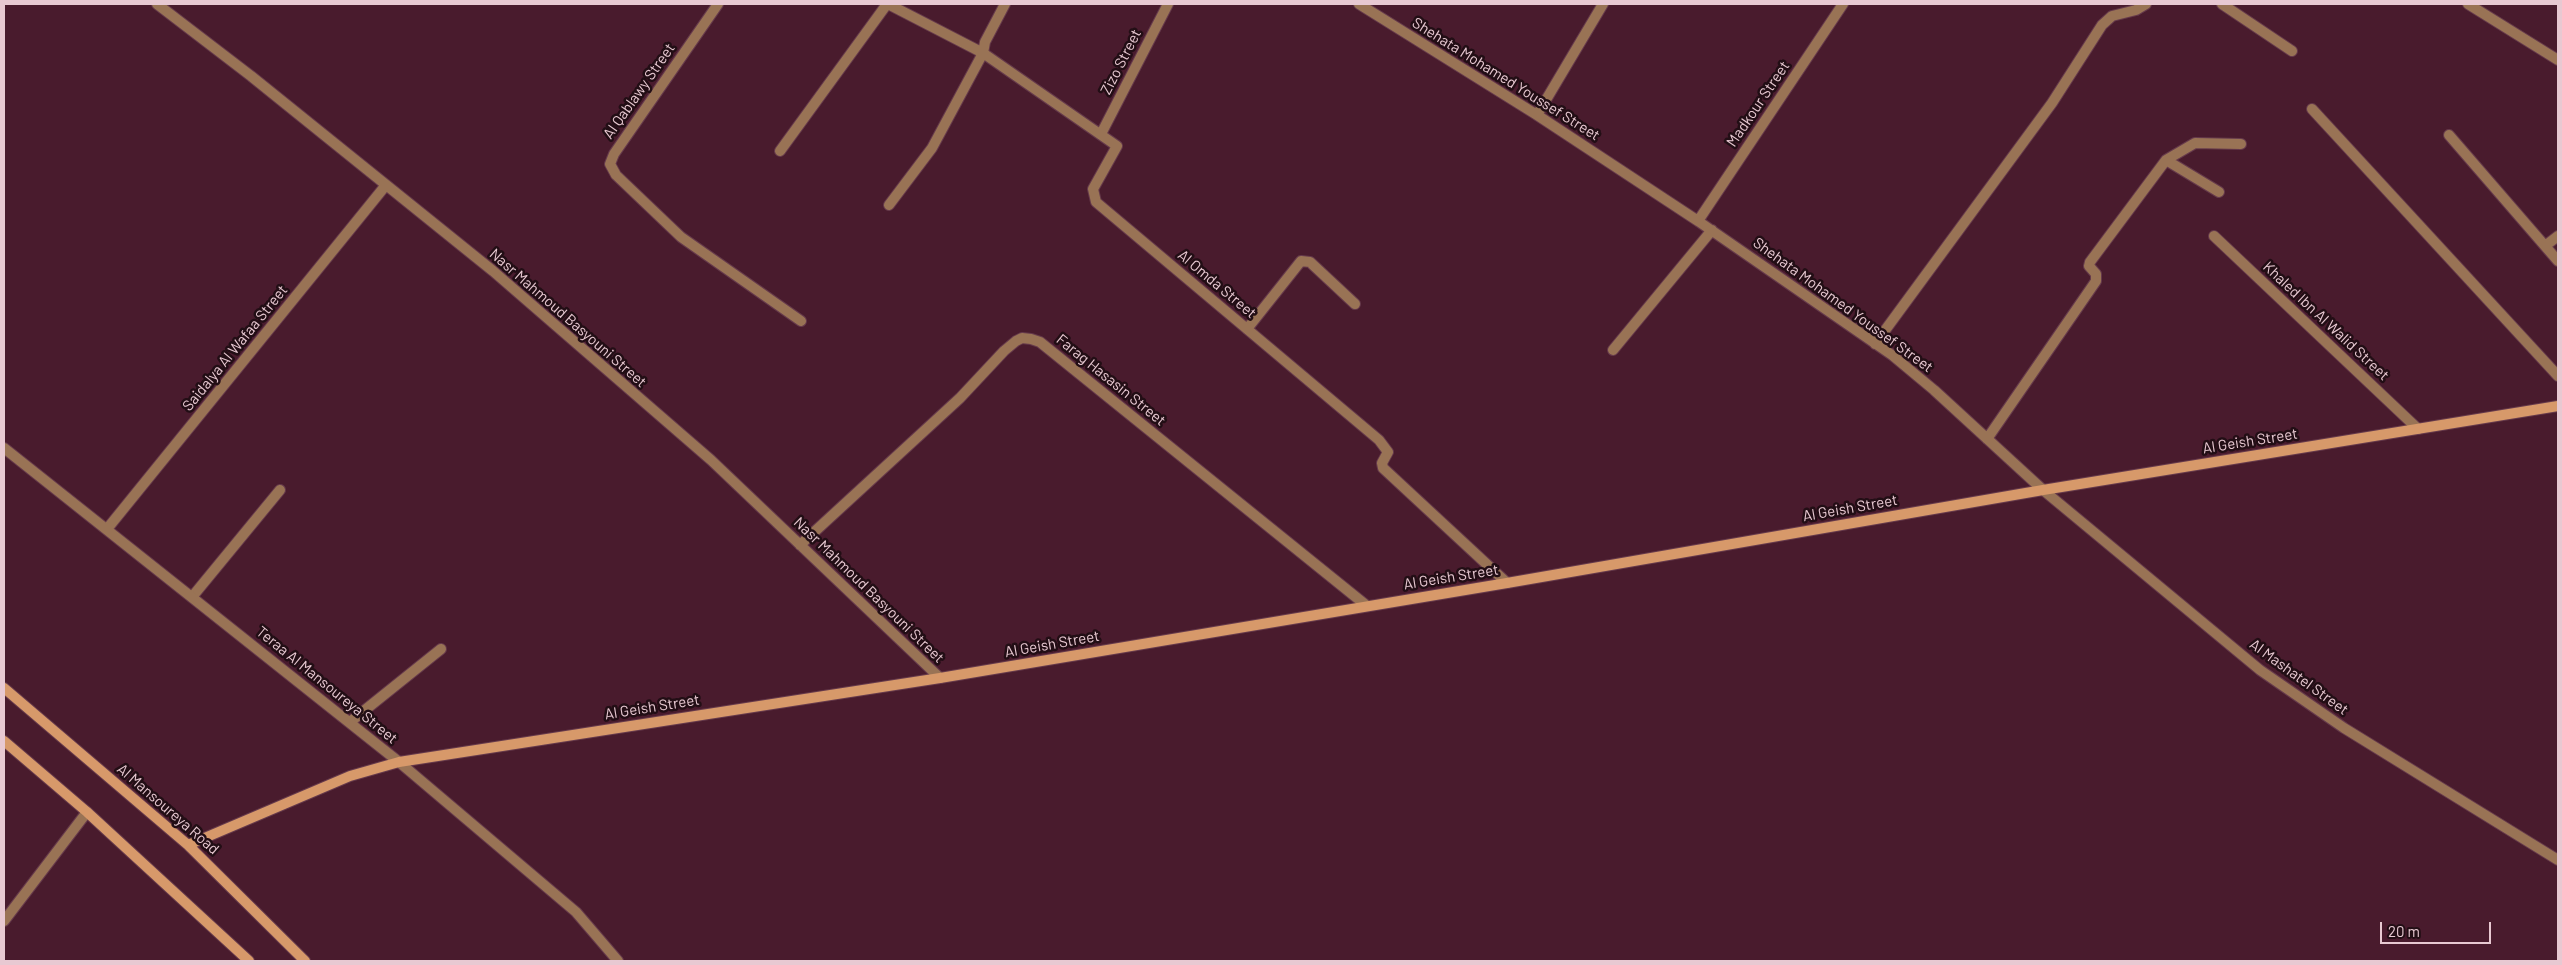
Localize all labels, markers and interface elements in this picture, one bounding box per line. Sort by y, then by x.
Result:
street label: Shehata Mohamed Youssef Street [1409,14,1603,144]
street label: Zizo Street [1097,26,1145,98]
street label: Al Qablawy Street [599,40,679,142]
street label: Madkour Street [1723,58,1793,150]
street label: Shehata Mohamed Youssef Street [1750,234,1936,376]
street label: Nasr Mahmoud Basyouni Street [486,245,650,391]
street label: Al Omda Street [1174,246,1260,322]
street label: Khaled Ibn Al Walid Street [2259,258,2393,384]
street label: Saidalya Al Wafaa Street [179,281,291,415]
street label: Farag Hasasin Street [1053,330,1169,430]
street label: Al Geish Street [2201,425,2299,457]
street label: Al Geish Street [1801,491,1899,525]
street label: Nasr Mahmoud Basyouni Street [790,513,948,667]
street label: Al Geish Street [1402,561,1500,593]
street label: Teraa Al Mansoureya Street [253,623,401,747]
street label: Al Geish Street [1003,627,1101,661]
street label: Al Mashatel Street [2246,635,2352,719]
street label: Al Geish Street [603,691,701,723]
street label: Al Mansoureya Road [113,760,223,858]
scale bar [2382,912,2493,944]
text: 20 m [2388,922,2420,940]

